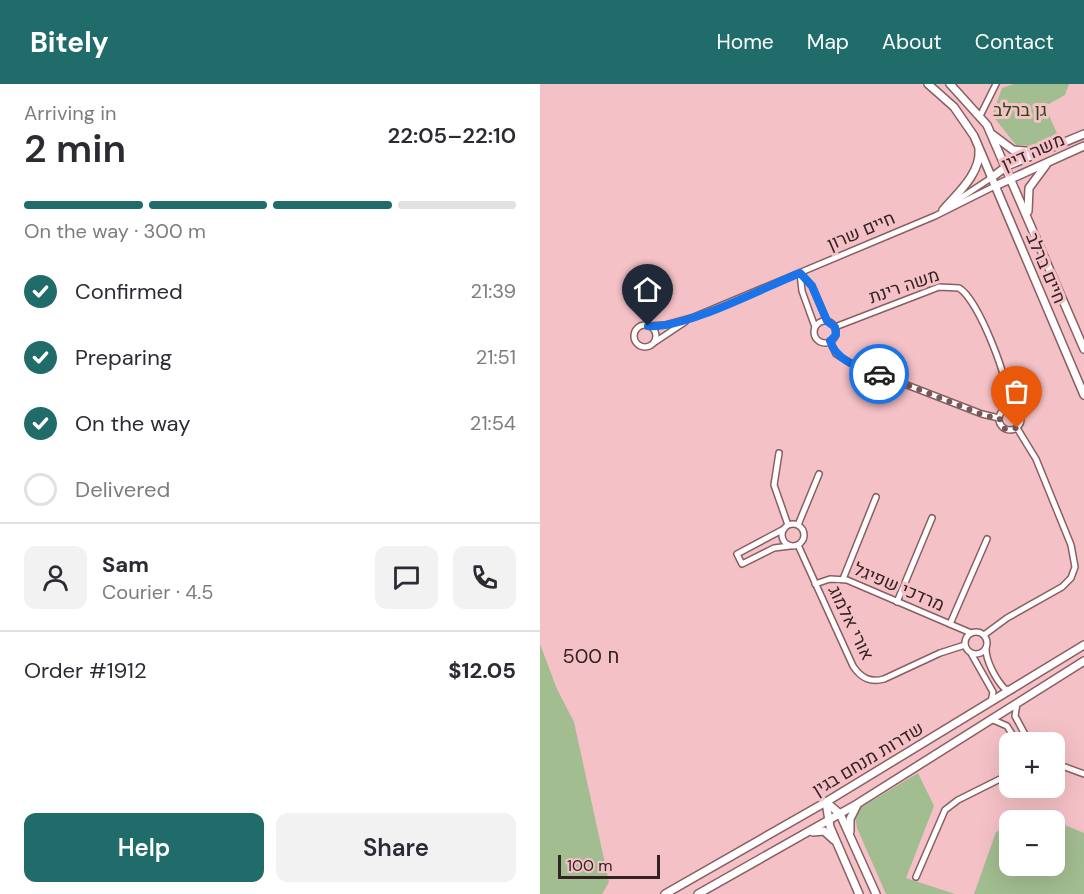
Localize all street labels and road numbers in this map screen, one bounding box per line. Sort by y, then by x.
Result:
street label: משה דיין [998,128,1068,176]
street label: חיים שרון [823,206,899,256]
street label: חיים ברלב [1020,229,1072,307]
street label: משה רינת [866,263,942,309]
street label: מרדכי שפיגל [850,557,948,617]
street label: אורי אלמוג [823,582,879,664]
street label: שדרות מנחם בגין [808,716,928,802]

